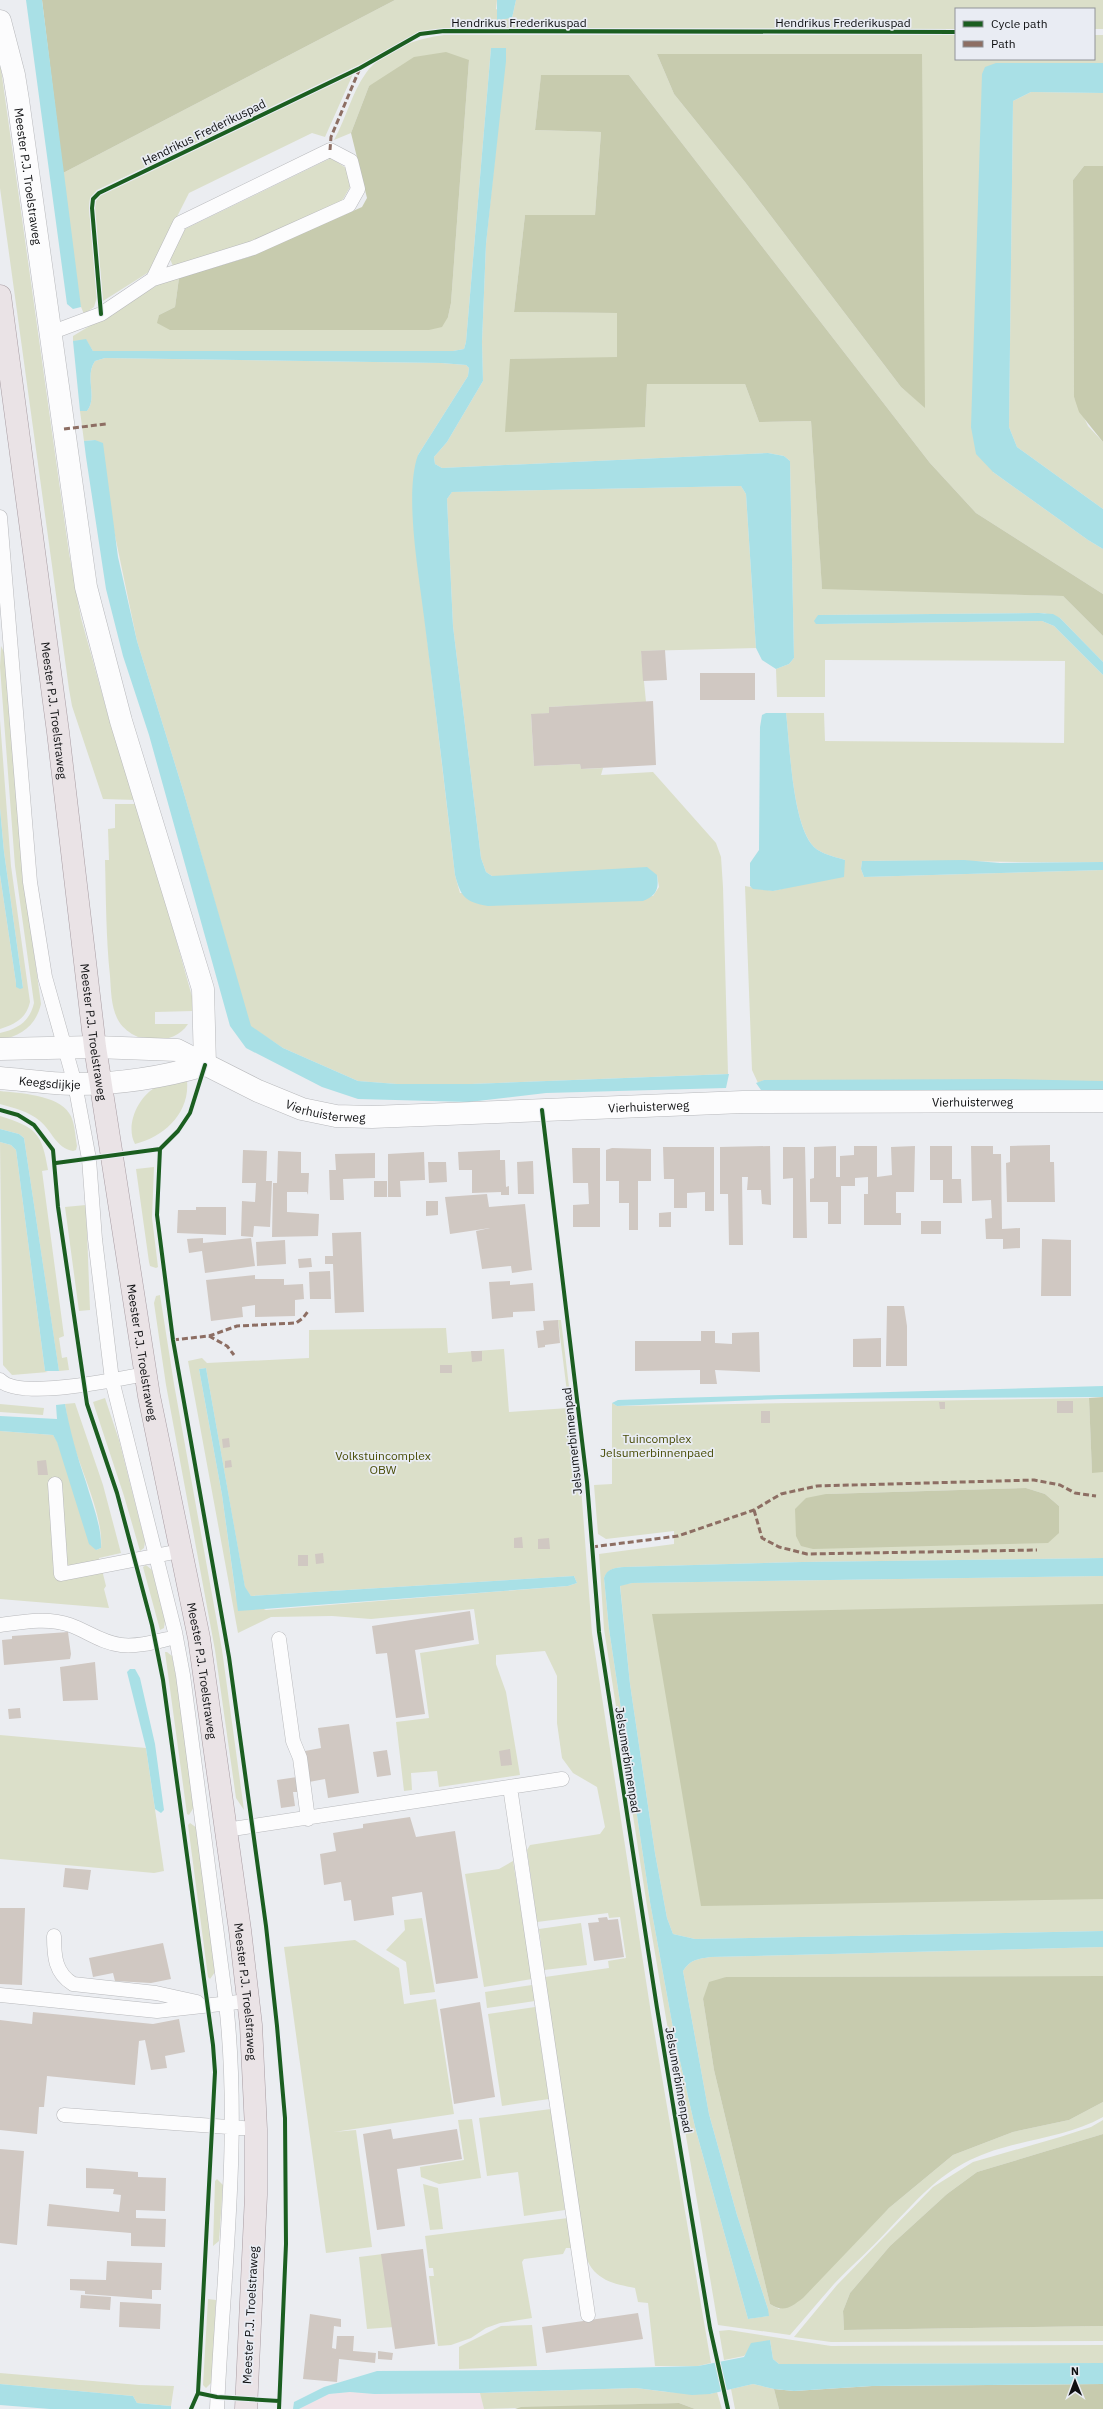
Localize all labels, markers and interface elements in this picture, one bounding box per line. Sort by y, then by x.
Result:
legend [955,8,1095,60]
street label: Hendrikus Frederikuspad [451,15,587,30]
street label: Hendrikus Frederikuspad [775,15,911,30]
text: Cycle path [991,16,1048,31]
text: Path [991,36,1016,51]
street label: Hendrikus Frederikuspad [140,96,268,168]
street label: Meester P.J. Troelstraweg [12,107,46,246]
street label: Meester P.J. Troelstraweg [39,641,71,780]
street label: Meester P.J. Troelstraweg [78,963,111,1102]
street label: Keegsdijkje [18,1072,81,1092]
street label: Vierhuisterweg [932,1094,1014,1109]
street label: Vierhuisterweg [283,1096,366,1124]
street label: Vierhuisterweg [608,1097,690,1115]
street label: Meester P.J. Troelstraweg [124,1283,162,1423]
street label: Jelsumerbinnenpad [559,1387,585,1495]
park label: Tuincomplex Jelsumerbinnenpaed [600,1431,714,1460]
park label: Volkstuincomplex OBW [335,1448,431,1477]
street label: Meester P.J. Troelstraweg [184,1601,221,1741]
street label: Jelsumerbinnenpad [612,1706,644,1814]
street label: Meester P.J. Troelstraweg [232,1922,260,2061]
street label: Jelsumerbinnenpad [662,2026,696,2134]
street label: Meester P.J. Troelstraweg [239,2245,261,2384]
north arrow [1055,2361,1095,2401]
text: N [1071,2364,1079,2378]

